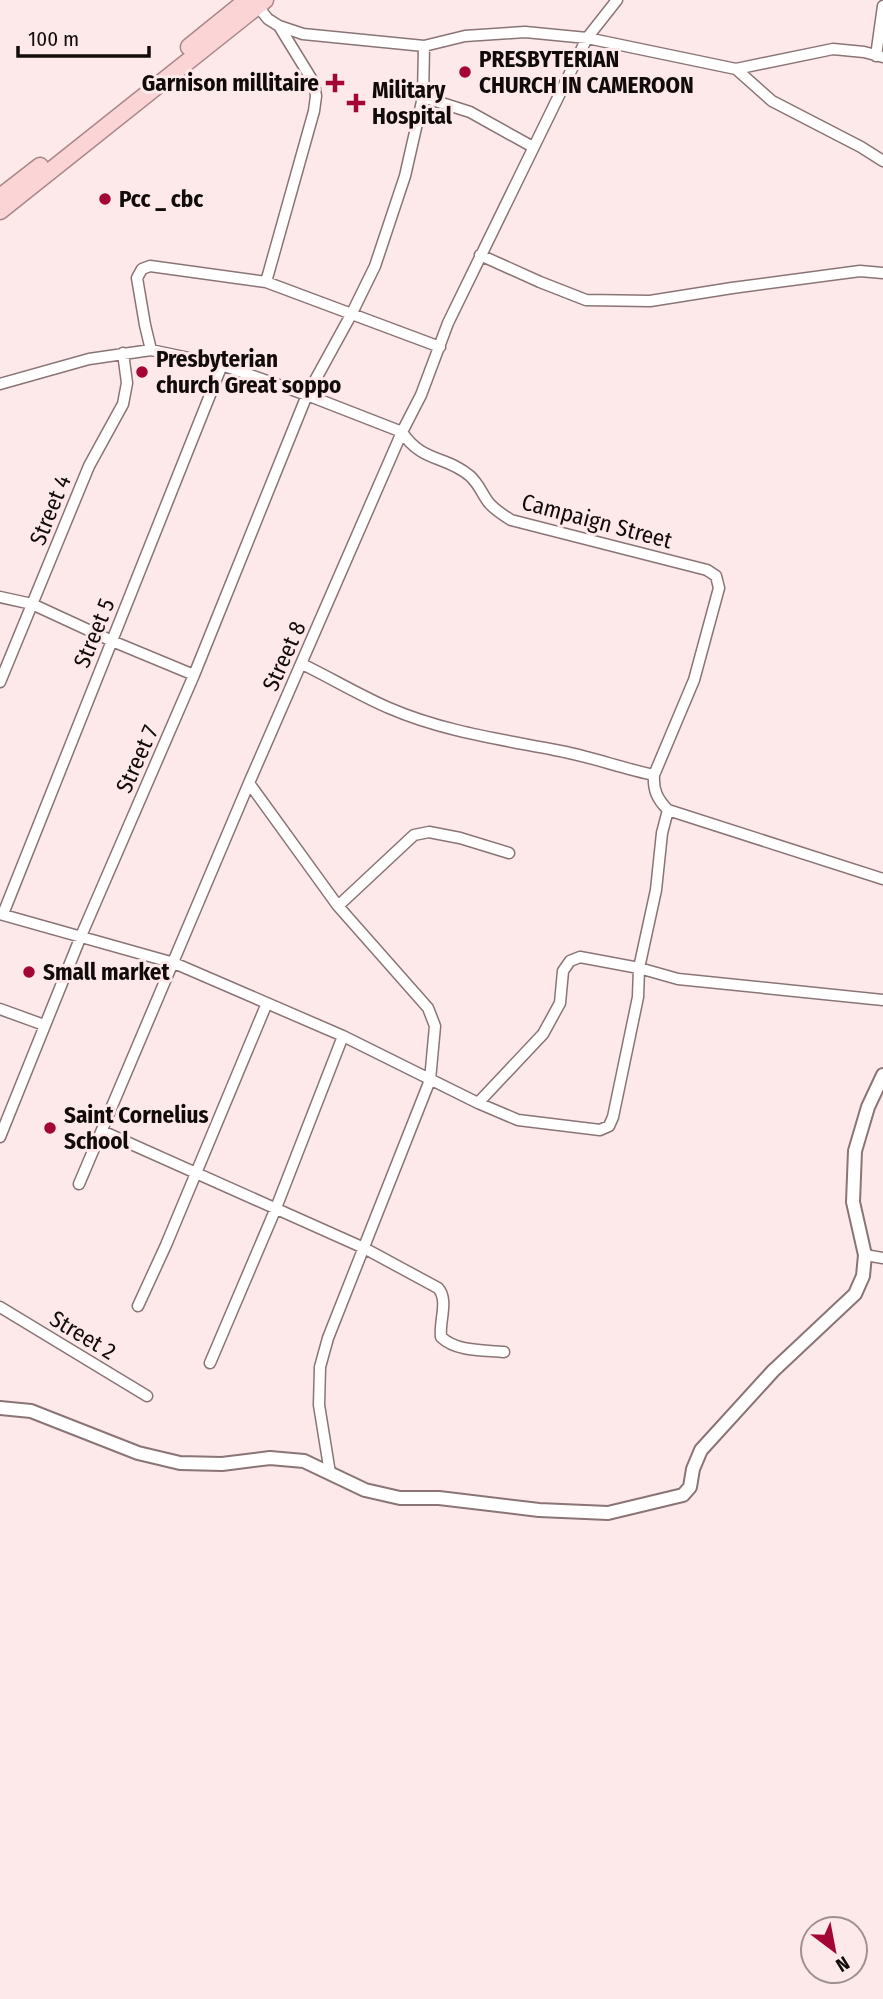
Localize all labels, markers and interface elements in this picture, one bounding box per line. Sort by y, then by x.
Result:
scale bar [18,14,149,58]
text: 100 m [28,26,79,52]
place label: PRESBYTERIAN CHURCH IN CAMEROON [479,45,694,99]
marker: PRESBYTERIAN CHURCH IN CAMEROON [457,64,473,80]
place label: Garnison millitaire [142,69,319,97]
marker: Garnison millitaire [325,73,345,93]
place label: Military Hospital [372,76,453,130]
marker: Military Hospital [346,93,366,113]
place label: Pcc _ cbc [119,185,203,213]
marker: Pcc _ cbc [97,191,113,207]
place label: Presbyterian church Great soppo [156,345,341,399]
marker: Presbyterian church Great soppo [134,364,150,380]
street label: Street 4 [23,471,77,549]
street label: Campaign Street [519,487,676,555]
street label: Street 5 [67,594,121,672]
street label: Street 8 [256,617,312,695]
street label: Street 7 [110,721,164,797]
place label: Small market [43,958,170,986]
marker: Small market [21,964,37,980]
place label: Saint Cornelius School [64,1101,209,1155]
marker: Saint Cornelius School [42,1120,58,1136]
street label: Street 2 [45,1304,121,1366]
north arrow [799,1915,869,1985]
text: N [832,1951,854,1977]

